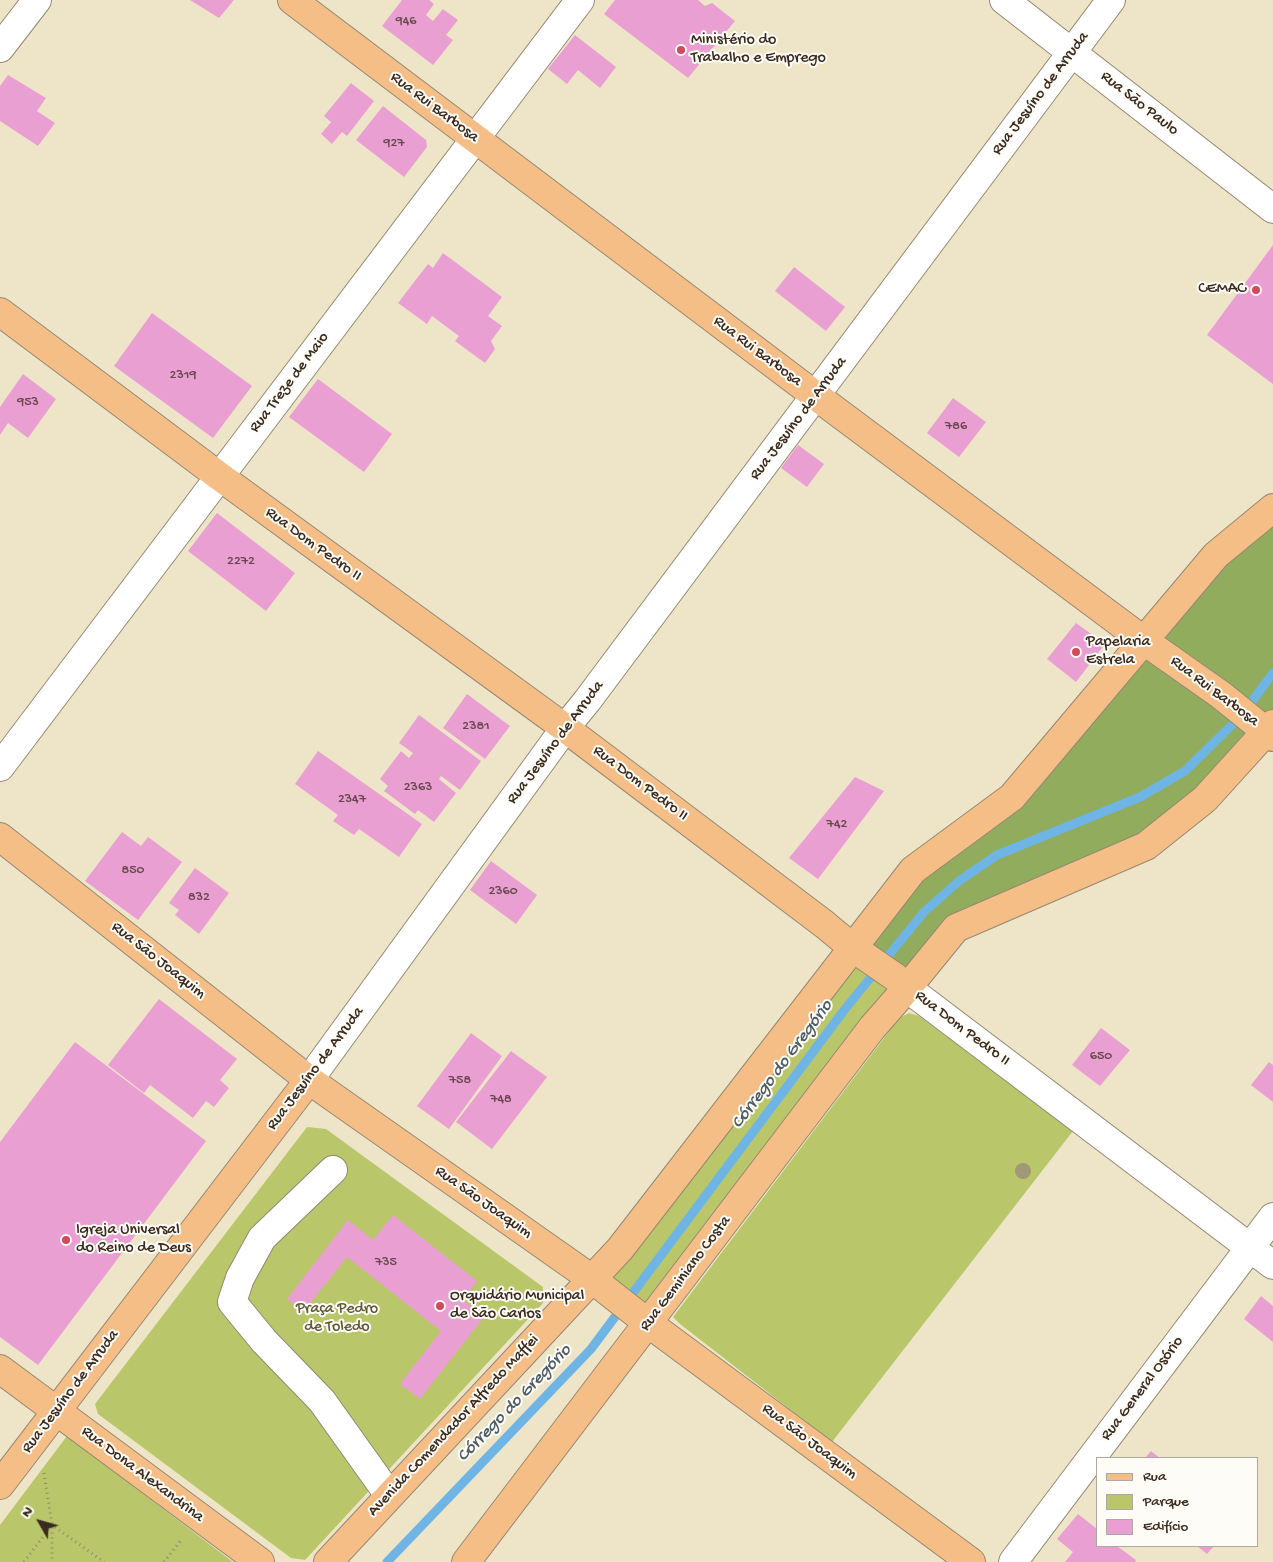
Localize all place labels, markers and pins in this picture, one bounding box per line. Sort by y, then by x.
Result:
place label: Ministério do Trabalho e Emprego [691,31,826,69]
marker: Ministério do Trabalho e Emprego [675,44,687,56]
place label: CEMAC [1198,280,1246,300]
marker: CEMAC [1250,284,1262,296]
place label: Papelaria Estrela [1086,633,1150,671]
marker: Papelaria Estrela [1070,646,1082,658]
place label: Igreja Universal do Reino de Deus [76,1221,191,1259]
marker: Igreja Universal do Reino de Deus [60,1234,72,1246]
place label: Orquidário Municipal de São Carlos [450,1287,584,1325]
marker: Orquidário Municipal de São Carlos [434,1300,446,1312]

